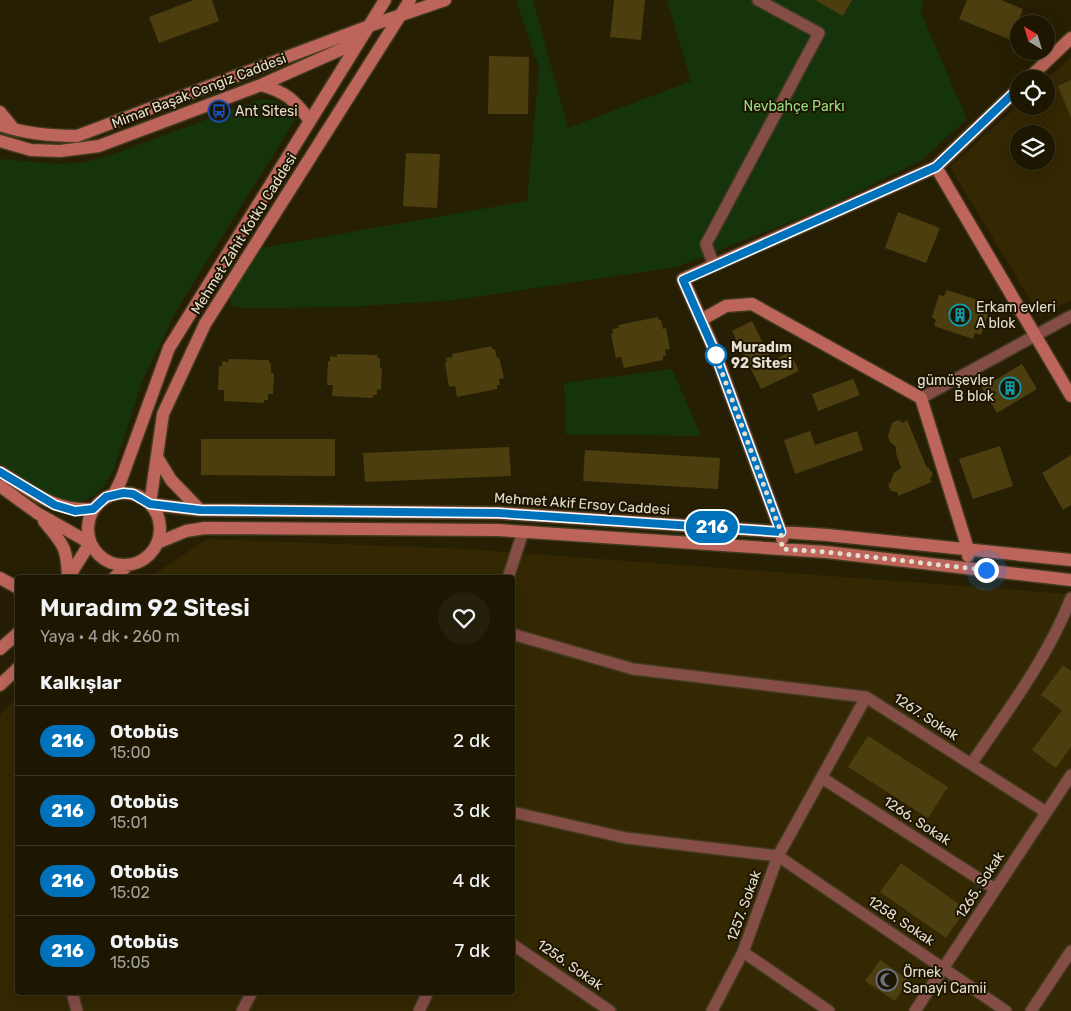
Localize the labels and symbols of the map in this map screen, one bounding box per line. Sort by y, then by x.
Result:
north arrow [1010,15,1055,60]
street label: Mimar Başak Cengiz Caddesi [109,50,289,132]
park label: Nevbahçe Parkı [743,98,845,115]
bus stop icon: Ant Sitesi [207,99,231,123]
place label: Ant Sitesi [235,103,298,120]
street label: Mehmet Zahit Kotku Caddesi [187,151,301,317]
place label: Erkam evleri A blok [976,299,1056,332]
building icon: Erkam evleri A blok [948,303,972,327]
place label: Muradım 92 Sitesi [731,339,792,372]
marker: Muradım 92 Sitesi [705,344,727,366]
place label: gümüşevler B blok [917,372,995,405]
building icon: gümüşevler B blok [998,376,1022,400]
street label: Mehmet Akif Ersoy Caddesi [493,489,671,519]
line badge: 216 [683,511,741,543]
your location [974,558,999,583]
street label: 1267. Sokak [890,690,962,745]
street label: 1266. Sokak [880,793,954,849]
street label: 1265. Sokak [952,848,1008,922]
street label: 1257. Sokak [723,867,765,944]
street label: 1258. Sokak [864,892,938,950]
street label: 1256. Sokak [534,936,607,994]
place label: Örnek Sanayi Camii [903,964,986,997]
mosque icon: Örnek Sanayi Camii [875,968,899,992]

